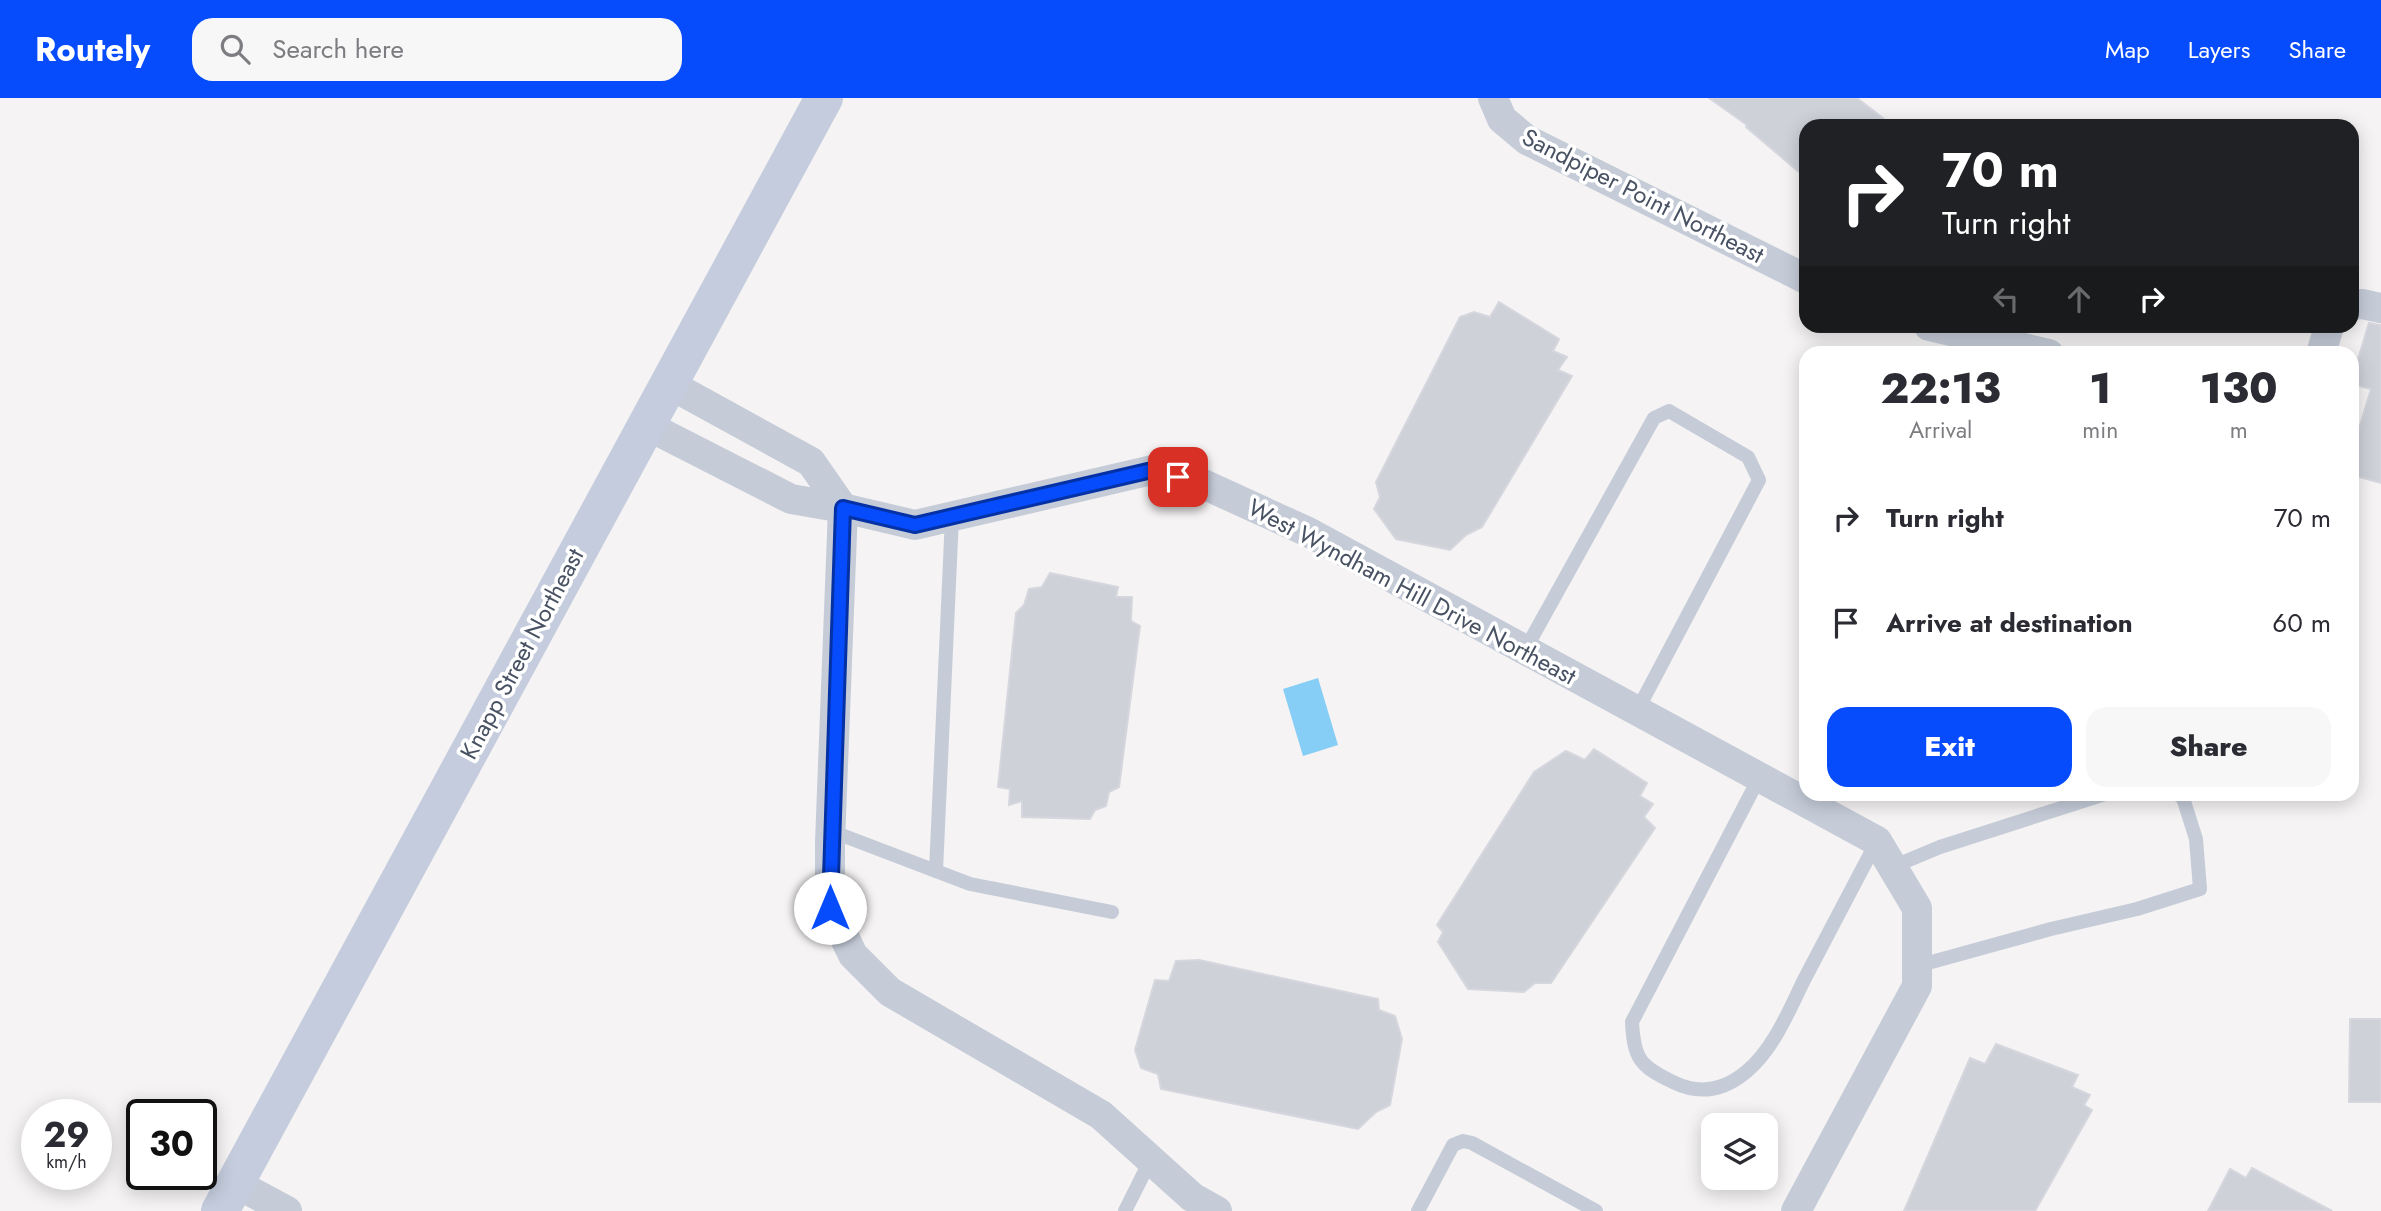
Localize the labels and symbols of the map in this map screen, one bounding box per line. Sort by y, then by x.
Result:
street label: Sandpiper Point Northeast [1516,119,1770,272]
pin [1148,447,1208,507]
street label: West Wyndham Hill Drive Northeast [1242,490,1583,693]
street label: Knapp Street Northeast [451,542,592,765]
position arrow [793,871,867,945]
speed limit sign: 30 [126,1099,217,1190]

